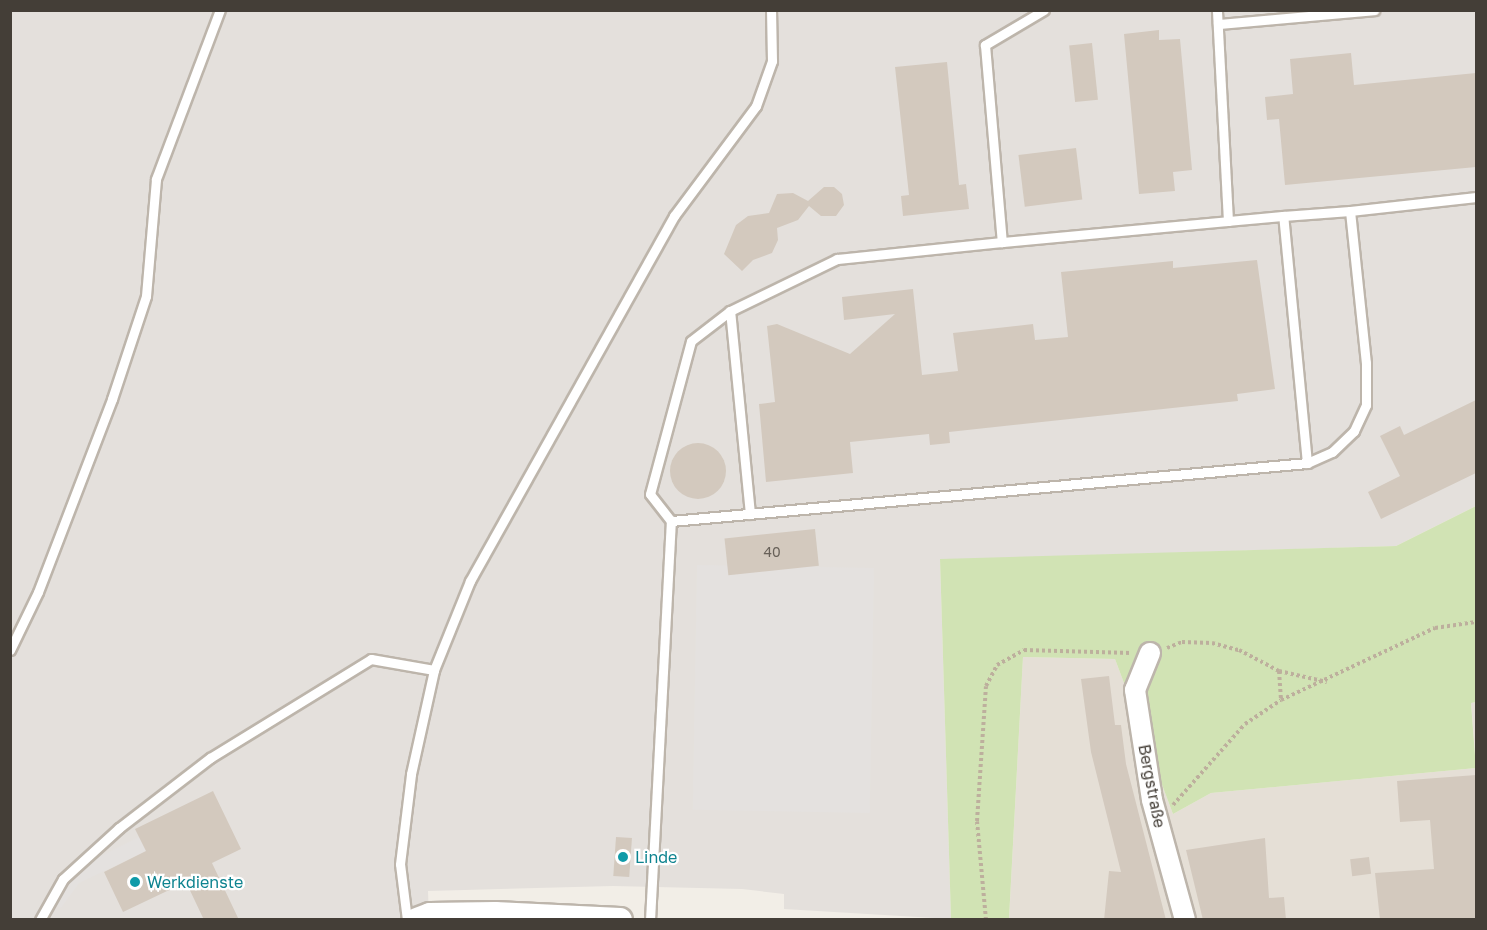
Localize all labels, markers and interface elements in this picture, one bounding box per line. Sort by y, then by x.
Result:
house number: 40 [763,544,781,560]
street label: Bergstraße [1135,743,1169,829]
place label: Linde [635,847,677,867]
marker: Linde [616,850,630,864]
place label: Werkdienste [147,872,243,892]
marker: Werkdienste [128,875,142,889]

